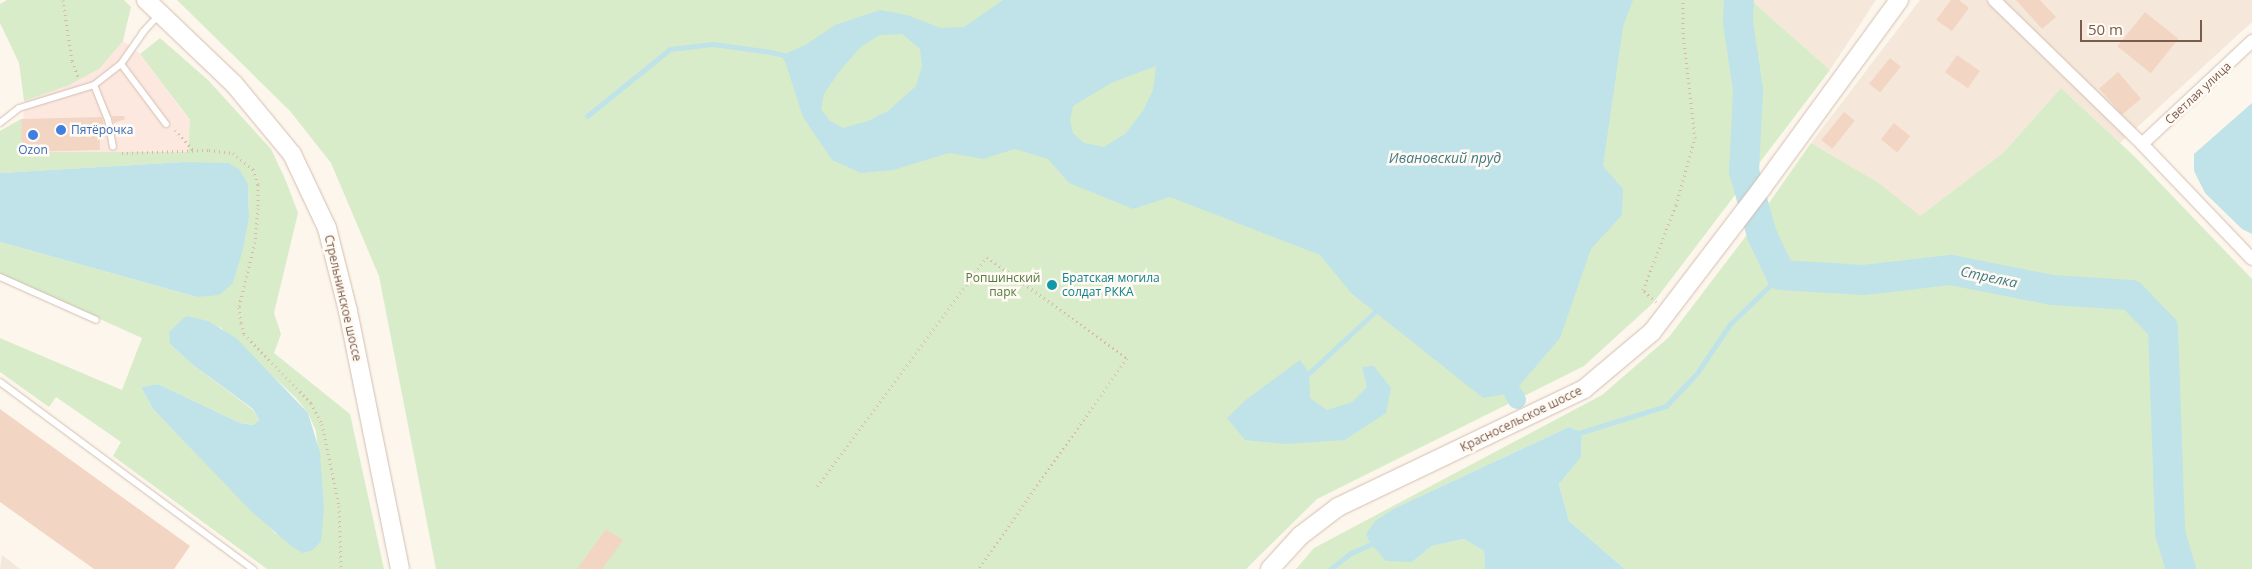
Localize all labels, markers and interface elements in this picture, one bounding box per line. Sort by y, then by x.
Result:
scale bar [2082,10,2204,42]
text: 50 m [2088,19,2123,39]
street label: Светлая улица [2162,59,2234,127]
place label: Пятёрочка [71,123,133,137]
marker: Пятёрочка [55,124,67,136]
marker: Ozon [27,129,39,141]
place label: Ozon [18,143,48,157]
water label: Ивановский пруд [1389,150,1501,166]
street label: Стрельнинское шоссе [321,233,365,363]
water label: Стрелка [1959,263,2019,291]
park label: Ропшинский парк [966,271,1040,299]
place label: Братская могила солдат РККА [1062,271,1160,299]
marker: Братская могила солдат РККА [1046,279,1058,291]
street label: Красносельское шоссе [1458,383,1584,455]

